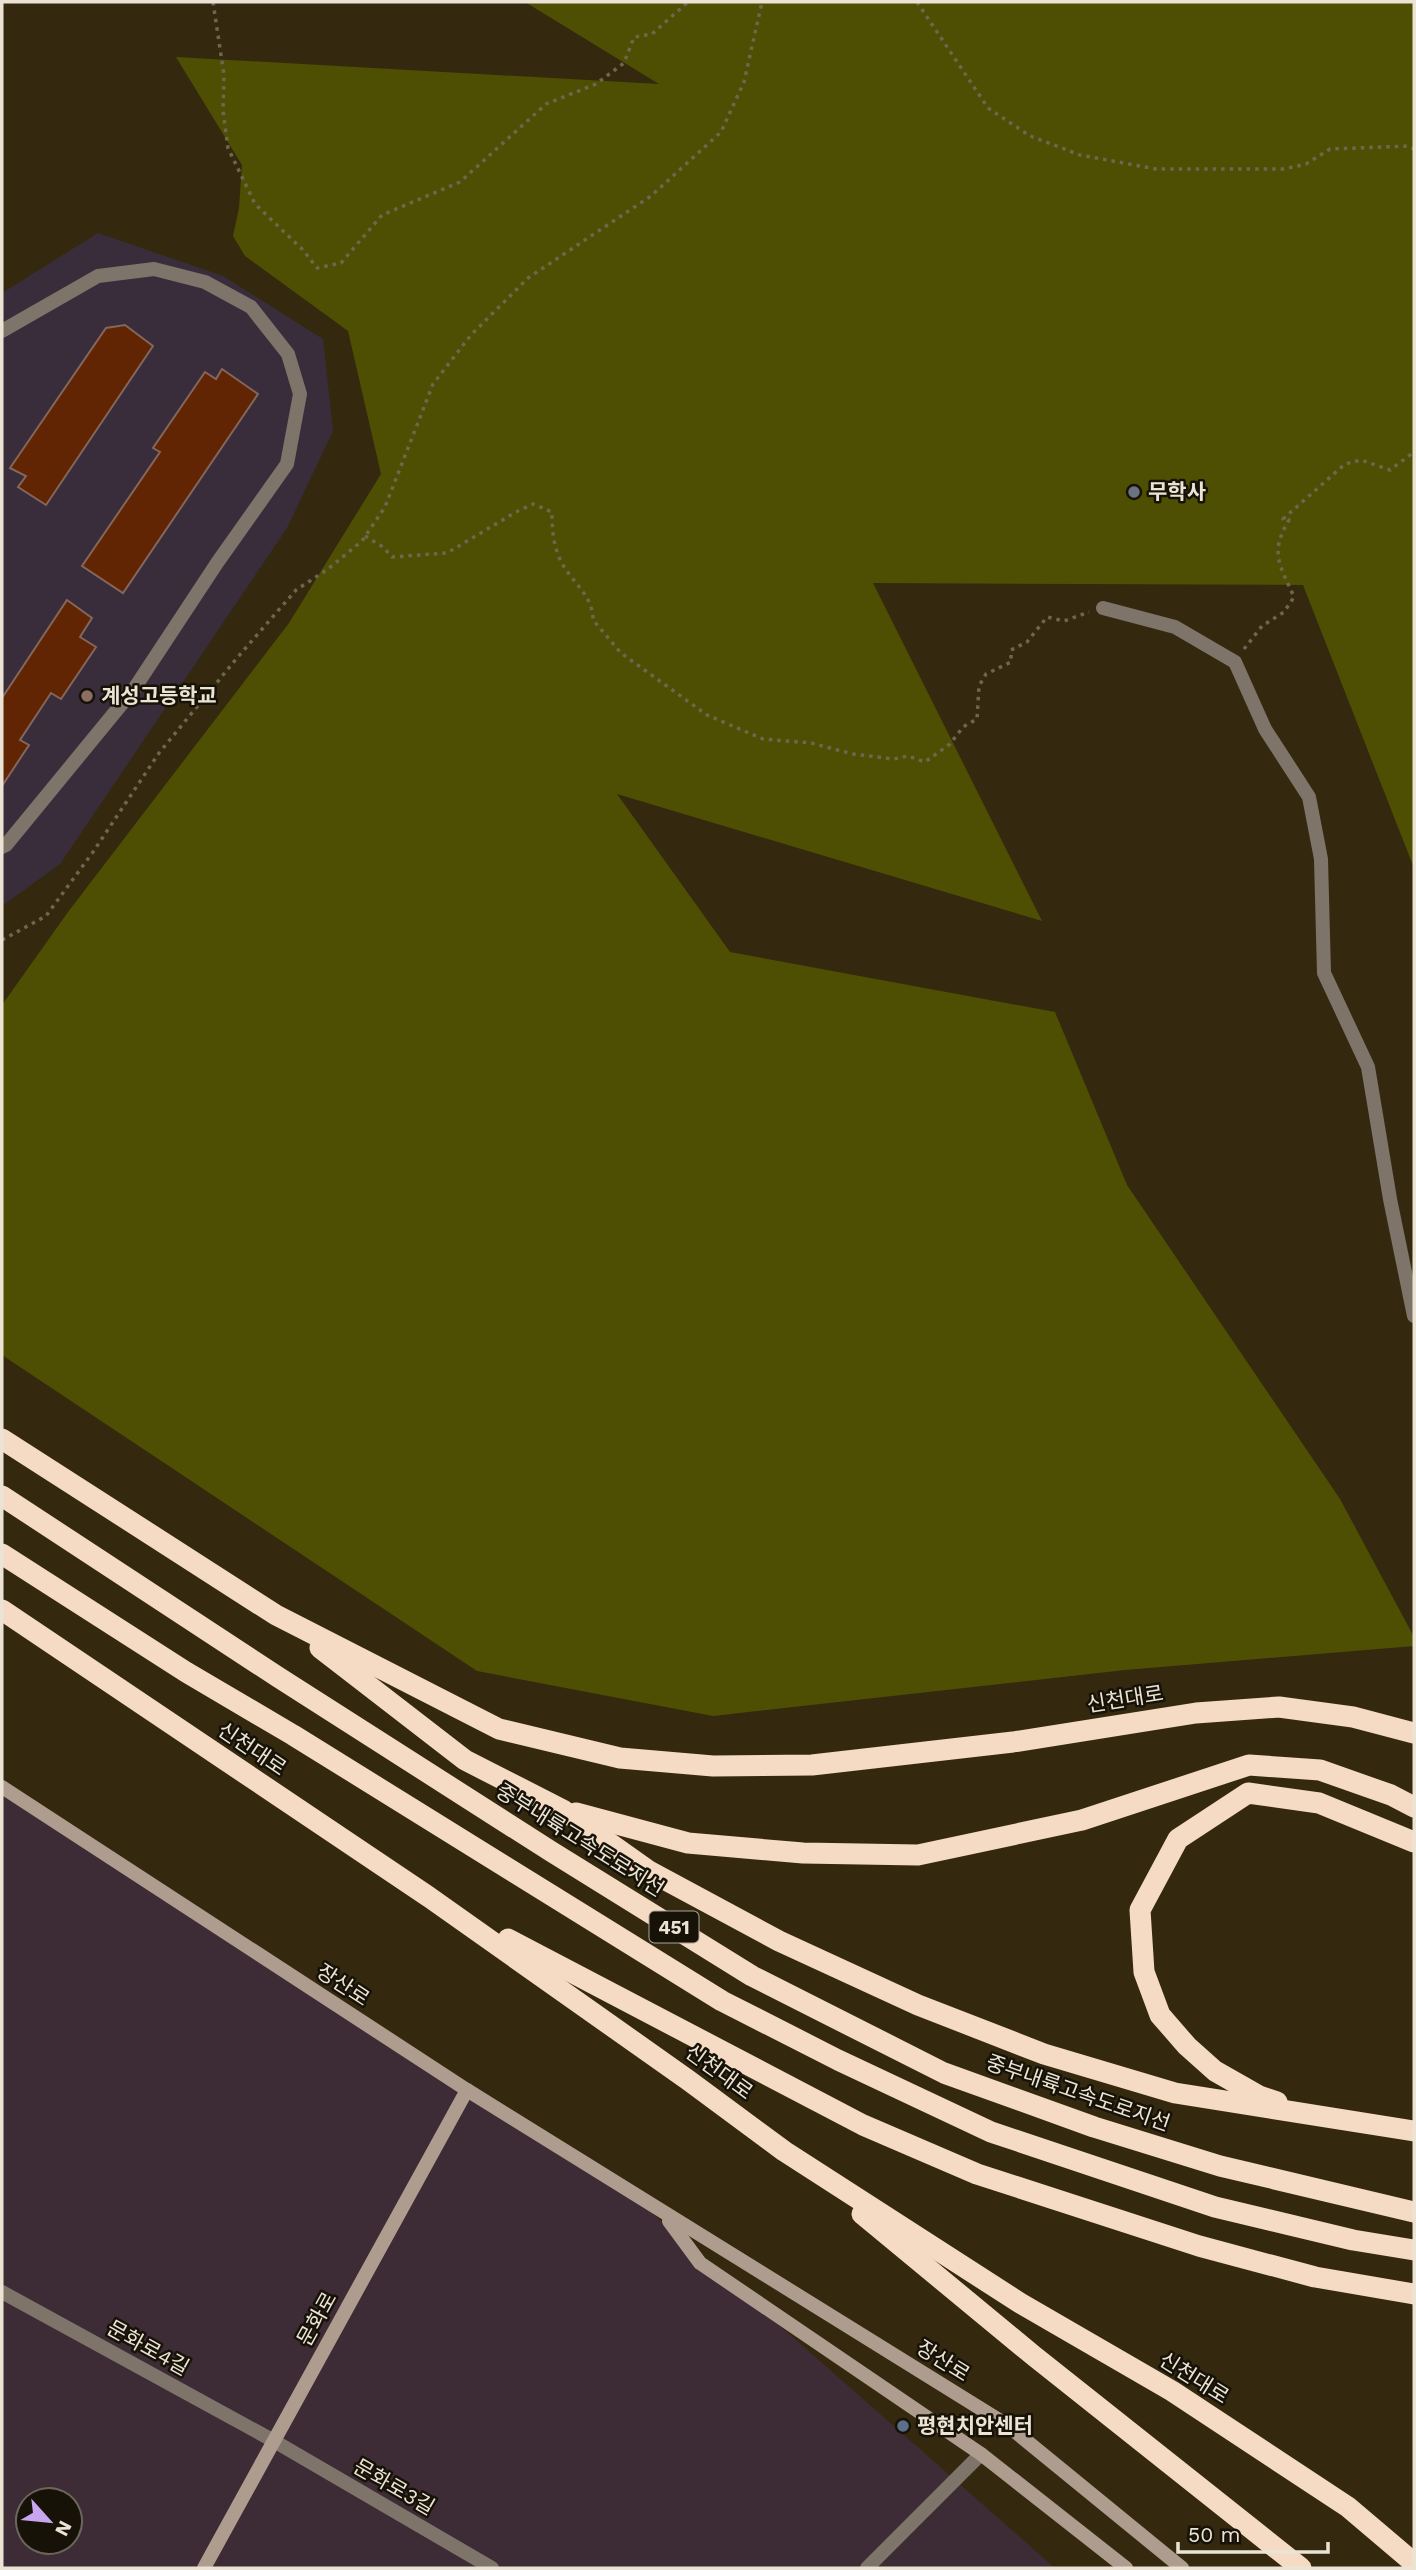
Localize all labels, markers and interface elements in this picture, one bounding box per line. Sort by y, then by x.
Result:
place label: 무학사 [1148,479,1206,504]
marker: 무학사 [1126,484,1142,500]
place label: 계성고등학교 [101,683,217,708]
marker: 계성고등학교 [79,688,95,704]
street label: 신천대로 [1085,1680,1165,1717]
street label: 신천대로 [213,1717,291,1781]
street label: 중부내륙고속도로지선 [492,1778,669,1901]
road number: 451 [650,1912,698,1942]
street label: 장산로 [312,1958,374,2011]
street label: 신천대로 [681,2039,758,2104]
street label: 중부내륙고속도로지선 [983,2049,1174,2136]
street label: 문화로 [292,2287,342,2350]
street label: 문화로4길 [103,2315,194,2380]
street label: 장산로 [912,2335,974,2387]
street label: 신천대로 [1155,2346,1234,2409]
place label: 평현치안센터 [917,2413,1033,2438]
marker: 평현치안센터 [895,2418,911,2434]
street label: 문화로3길 [349,2453,439,2520]
north arrow [14,2486,84,2556]
scale bar [1178,2510,1328,2554]
text: N [50,2517,77,2540]
text: 50 m [1188,2522,1240,2547]

